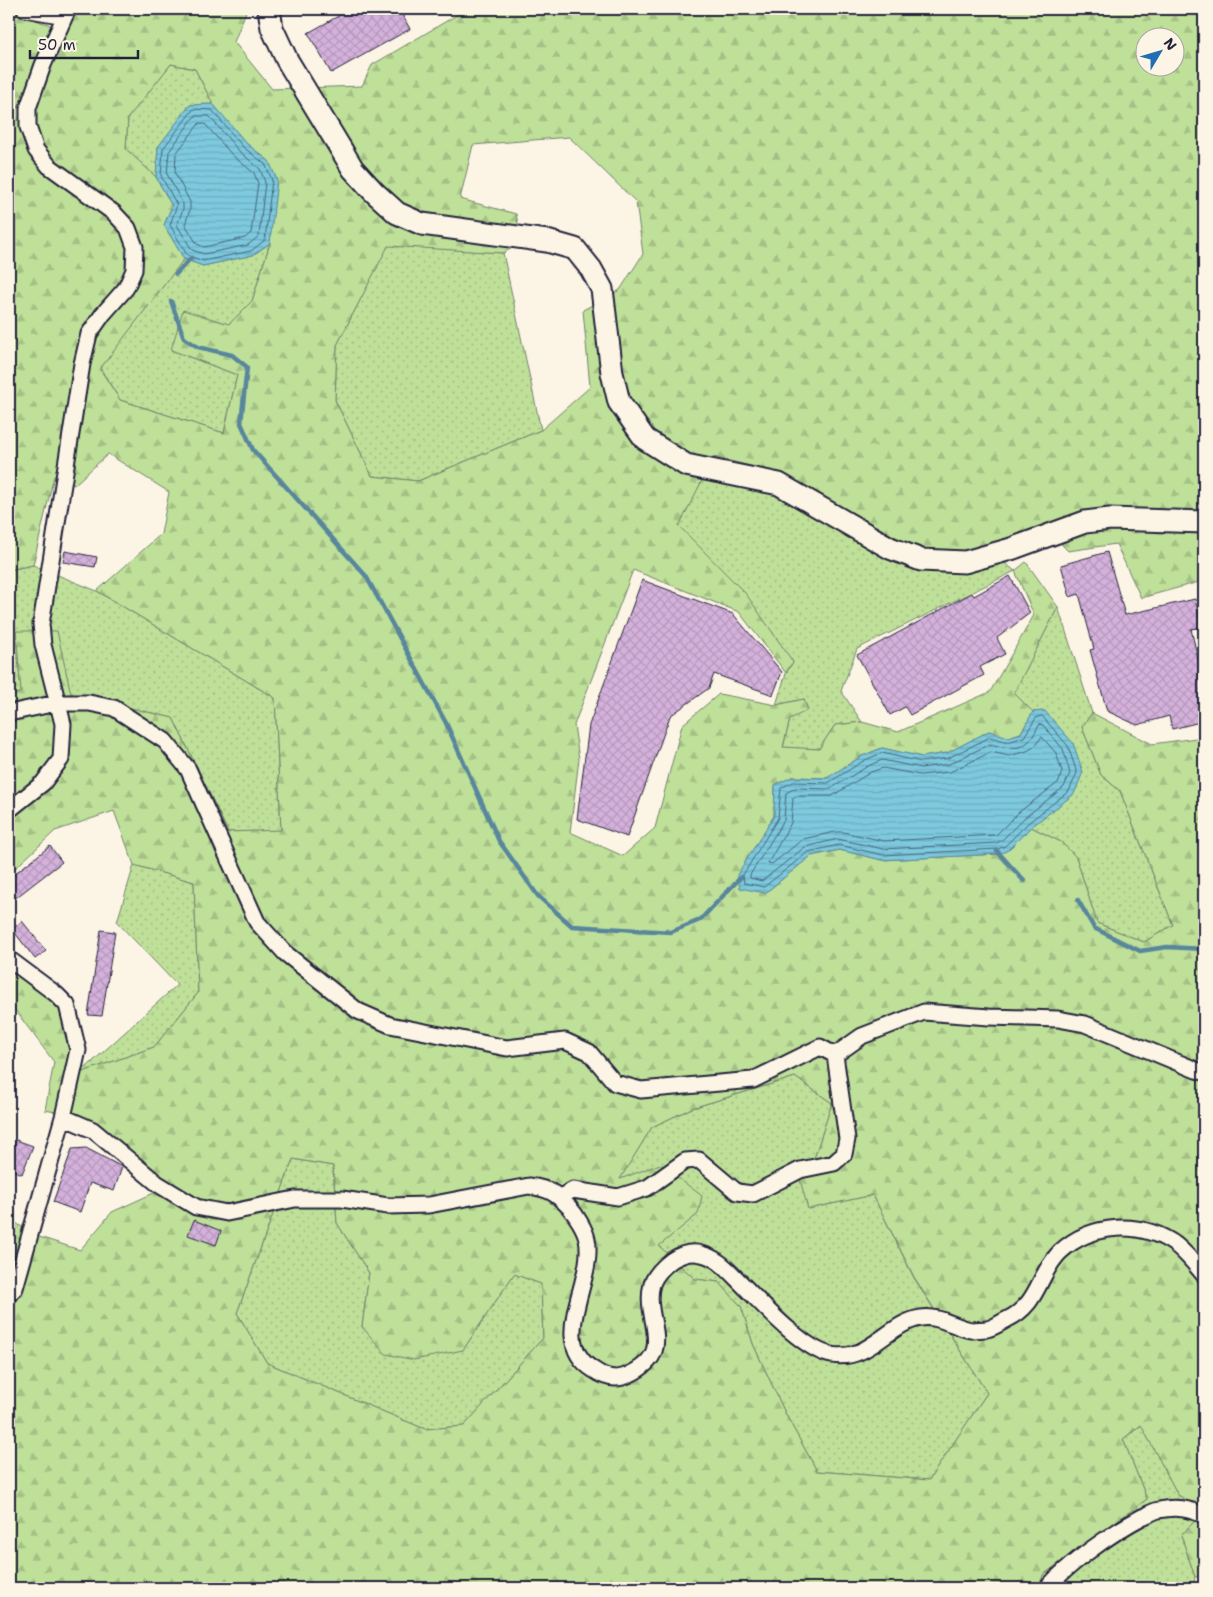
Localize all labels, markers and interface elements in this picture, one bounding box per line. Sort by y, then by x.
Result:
scale bar [30,28,138,60]
north arrow [1136,28,1186,78]
text: N [1160,34,1181,54]
text: 50 m [38,35,76,55]

